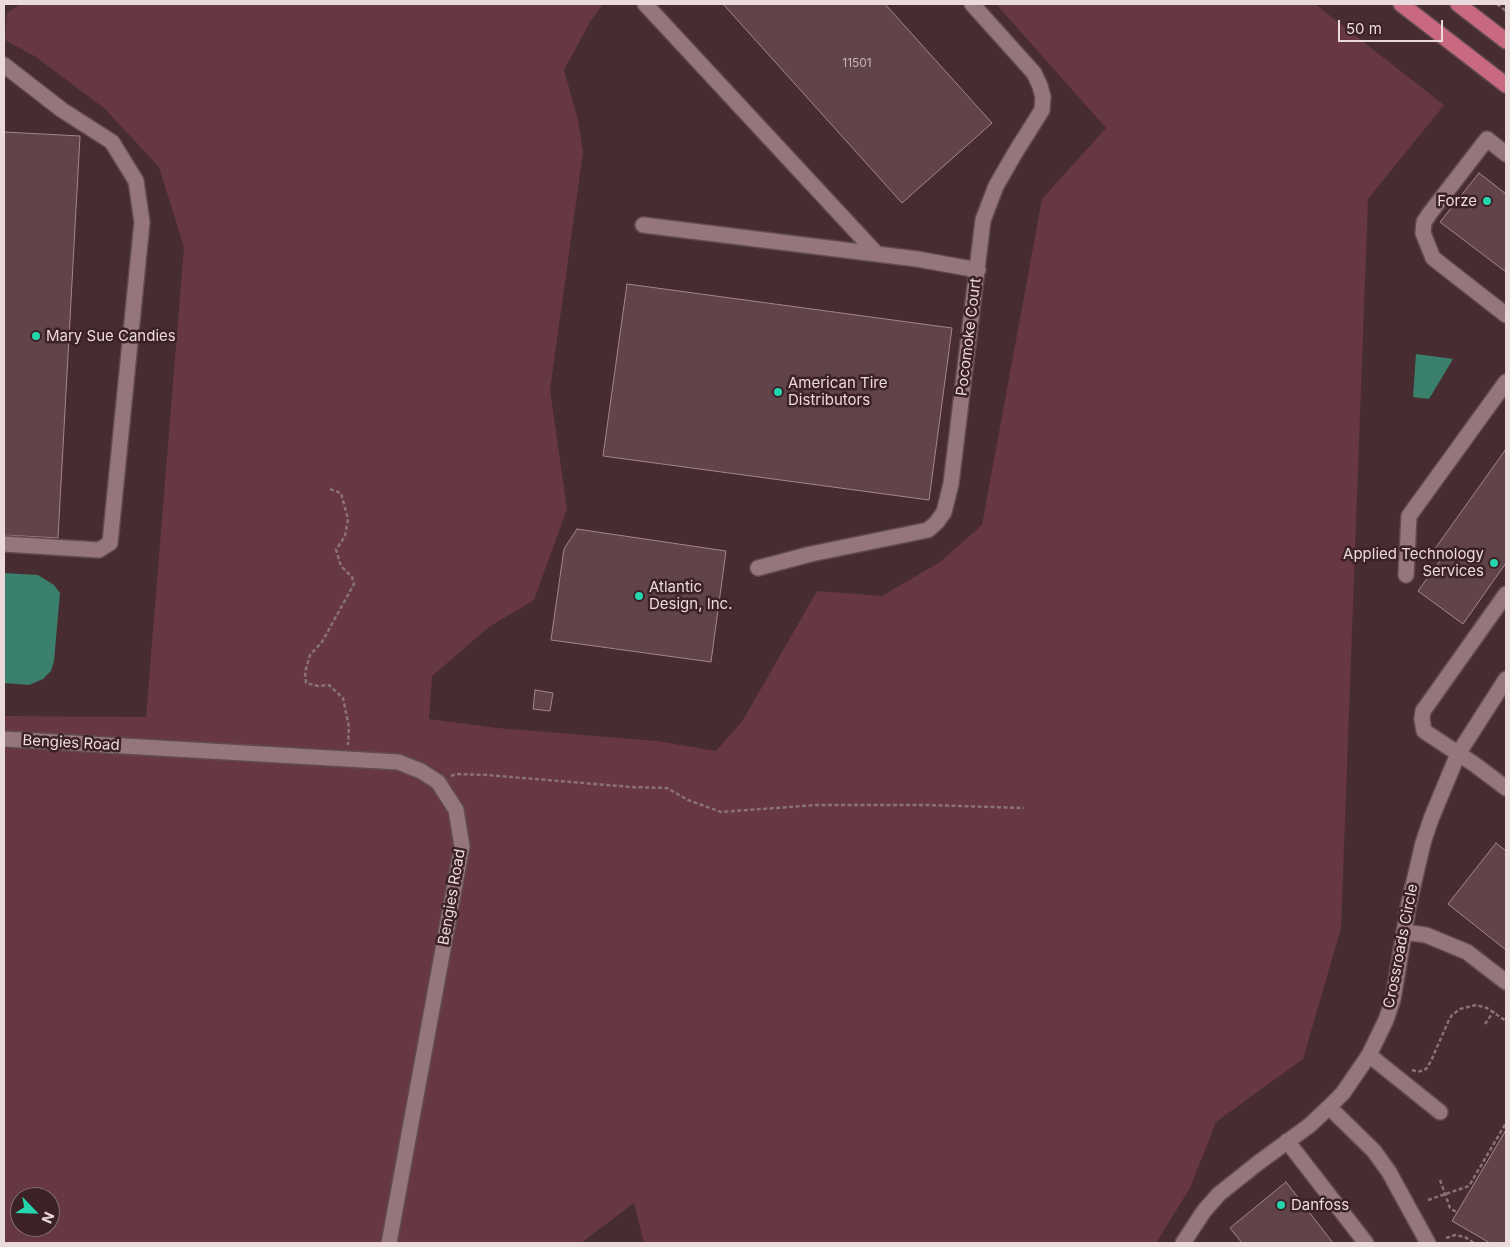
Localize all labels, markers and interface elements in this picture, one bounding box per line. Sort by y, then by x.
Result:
scale bar [1340,10,1445,42]
text: 50 m [1346,19,1382,38]
house number: 11501 [842,56,872,70]
place label: Forze [1437,192,1477,210]
marker: Forze [1481,195,1493,207]
street label: Pocomoke Court [953,277,985,397]
place label: Mary Sue Candies [46,327,176,345]
marker: Mary Sue Candies [30,330,42,342]
place label: American Tire Distributors [788,374,887,409]
marker: American Tire Distributors [772,386,784,398]
place label: Applied Technology Services [1343,545,1484,580]
marker: Applied Technology Services [1488,557,1500,569]
place label: Atlantic Design, Inc. [649,578,733,613]
marker: Atlantic Design, Inc. [633,590,645,602]
street label: Bengies Road [22,731,120,755]
street label: Bengies Road [435,848,469,946]
street label: Crossroads Circle [1380,882,1422,1010]
north arrow [10,1187,60,1237]
place label: Danfoss [1291,1196,1349,1214]
marker: Danfoss [1275,1199,1287,1211]
text: N [38,1210,58,1226]

